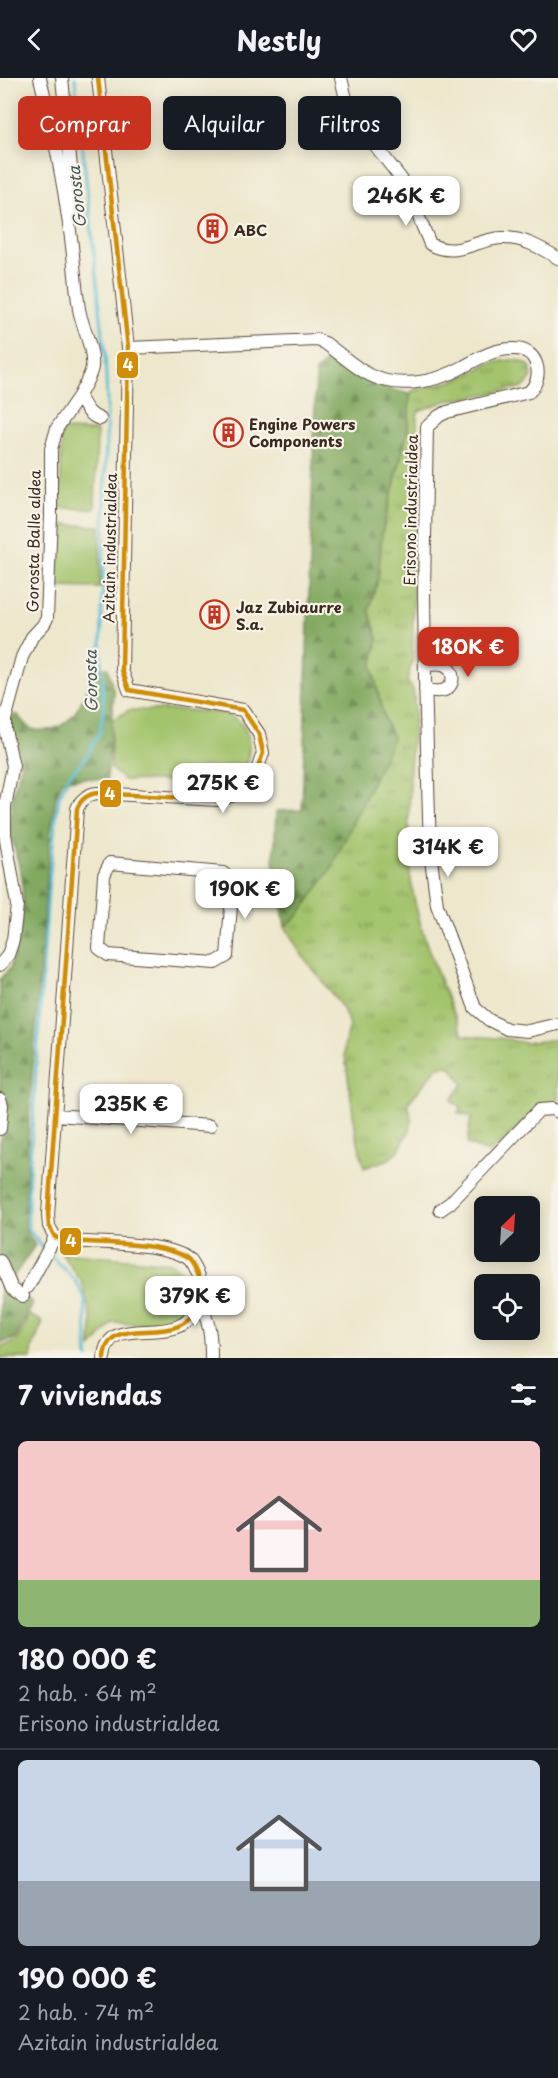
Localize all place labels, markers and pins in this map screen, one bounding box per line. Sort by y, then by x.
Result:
pin: 246K € [357,176,455,227]
building icon: ABC [197,213,229,245]
place label: ABC [234,218,267,241]
place label: Engine Powers Components [249,412,355,452]
building icon: Engine Powers Components [212,416,244,448]
place label: Jaz Zubiaurre S.a. [236,595,342,635]
building icon: Jaz Zubiaurre S.a. [199,599,231,631]
pin: 180K € [419,627,517,678]
pin: 275K € [174,763,272,814]
pin: 314K € [399,827,497,878]
pin: 190K € [196,869,294,920]
pin: 235K € [82,1084,180,1135]
pin: 379K € [146,1276,244,1327]

